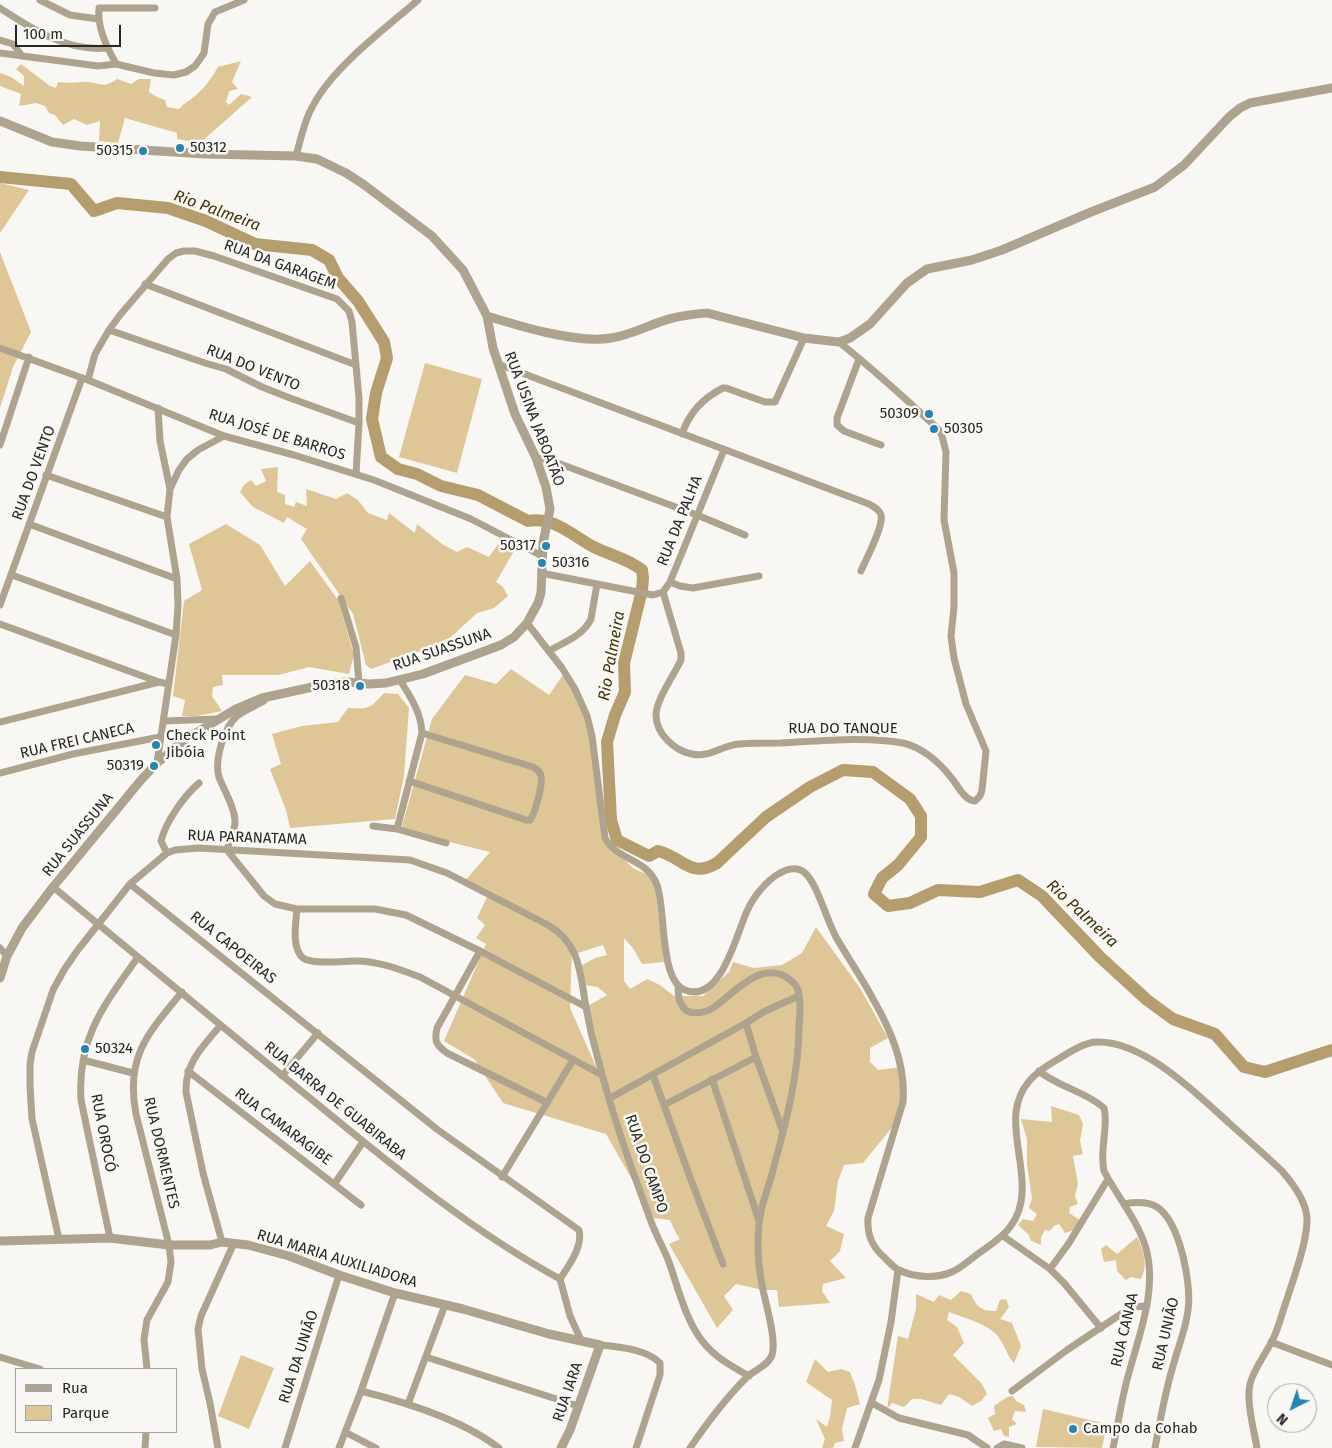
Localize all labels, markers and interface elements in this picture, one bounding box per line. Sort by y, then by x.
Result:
scale bar [18,15,124,47]
text: 100 m [23,25,63,43]
place label: 50312 [190,139,227,157]
place label: 50315 [96,142,133,160]
marker: 50312 [174,142,186,154]
marker: 50315 [137,145,149,157]
water label: Rio Palmeira [171,186,263,236]
street label: RUA DA GARAGEM [221,236,339,294]
street label: RUA DO VENTO [203,341,303,395]
street label: RUA USINA JABOATÃO [500,349,568,489]
place label: 50309 [880,405,919,423]
street label: RUA JOSÉ DE BARROS [206,406,348,464]
marker: 50309 [923,408,935,420]
place label: 50305 [944,420,983,438]
street label: RUA DO VENTO [9,423,59,523]
marker: 50305 [928,423,940,435]
street label: RUA DA PALHA [654,473,706,569]
place label: 50317 [500,537,536,555]
marker: 50317 [540,540,552,552]
place label: 50316 [552,554,589,572]
marker: 50316 [536,557,548,569]
water label: Rio Palmeira [595,610,629,702]
street label: RUA SUASSUNA [390,625,494,675]
place label: 50318 [312,677,350,695]
marker: 50318 [354,680,366,692]
street label: RUA FREI CANECA [18,719,136,763]
street label: RUA DO TANQUE [788,720,898,738]
place label: Check Point Jibóia [166,727,245,762]
marker: Check Point Jibóia [150,739,162,751]
place label: 50319 [107,757,144,775]
marker: 50319 [148,760,160,772]
street label: RUA SUASSUNA [39,789,117,881]
street label: RUA PARANATAMA [187,827,307,849]
water label: Rio Palmeira [1042,876,1122,952]
street label: RUA CAPOEIRAS [186,908,280,988]
street label: RUA BARRA DE GUABIRABA [260,1038,410,1164]
place label: 50324 [95,1040,133,1058]
marker: 50324 [79,1043,91,1055]
street label: RUA CAMARAGIBE [231,1085,335,1169]
street label: RUA OROCÓ [87,1092,119,1174]
street label: RUA DORMENTES [139,1095,183,1211]
street label: RUA DO CAMPO [621,1112,671,1216]
street label: RUA MARIA AUXILIADORA [255,1226,419,1292]
street label: RUA CANAA [1108,1291,1142,1369]
street label: RUA UNIÃO [1149,1296,1183,1372]
street label: RUA DA UNIÃO [275,1308,323,1406]
street label: RUA IARA [549,1360,587,1424]
legend [15,1368,178,1433]
text: Rua [62,1379,88,1397]
north arrow [1267,1383,1317,1433]
text: Parque [62,1404,109,1422]
text: N [1273,1409,1292,1428]
place label: Campo da Cohab [1083,1420,1198,1438]
marker: Campo da Cohab [1067,1423,1079,1435]

